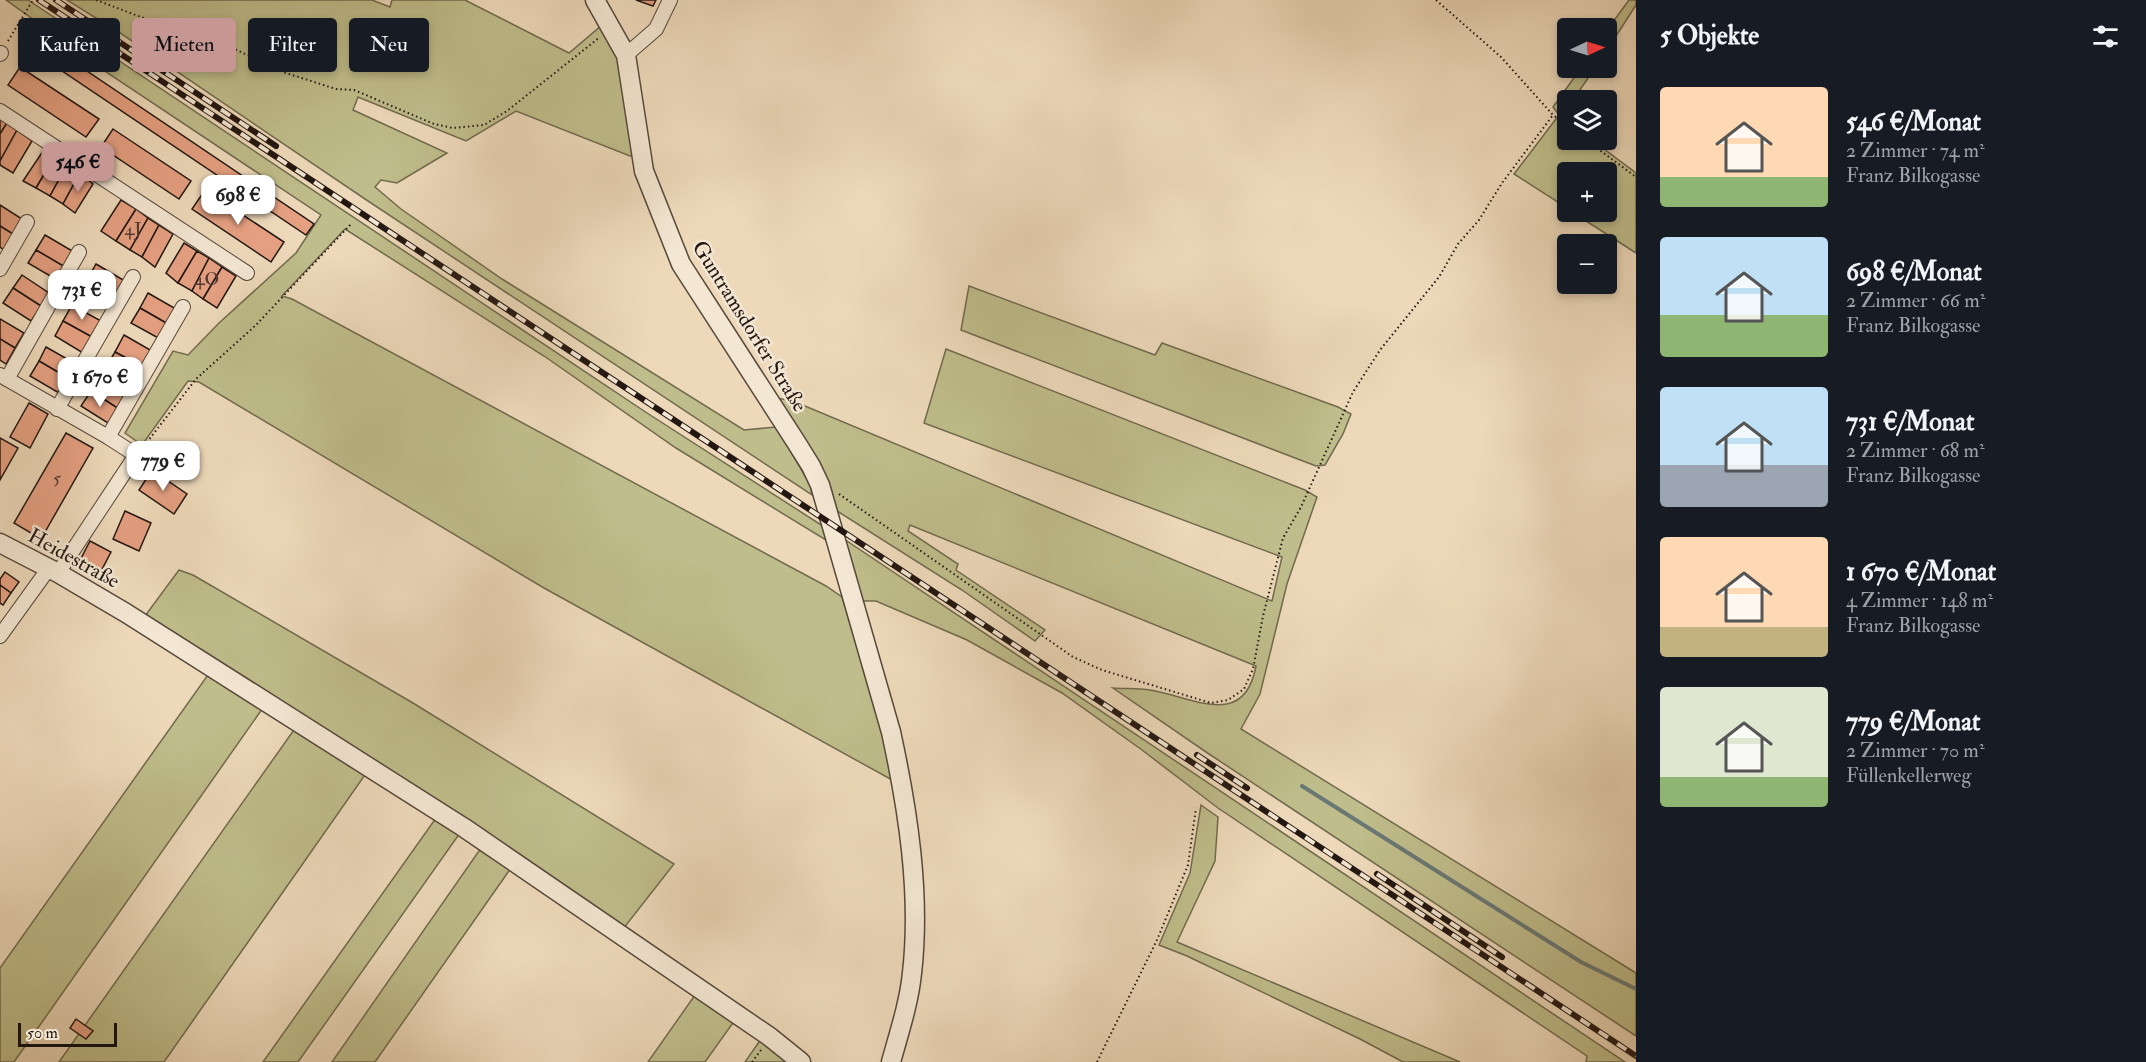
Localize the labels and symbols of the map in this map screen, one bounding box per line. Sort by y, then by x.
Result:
north arrow [1557,18,1617,78]
pin: 546 € [36,142,120,193]
pin: 698 € [196,175,280,226]
house number: 4J [124,218,142,241]
street label: Guntramsdorfer Straße [686,236,813,417]
house number: 4O [195,268,219,291]
pin: 731 € [40,270,124,321]
pin: 1 670 € [45,357,155,408]
pin: 779 € [121,441,205,492]
house number: 5 [53,467,61,490]
street label: Heidestraße [23,522,125,595]
scale bar [18,1020,117,1048]

